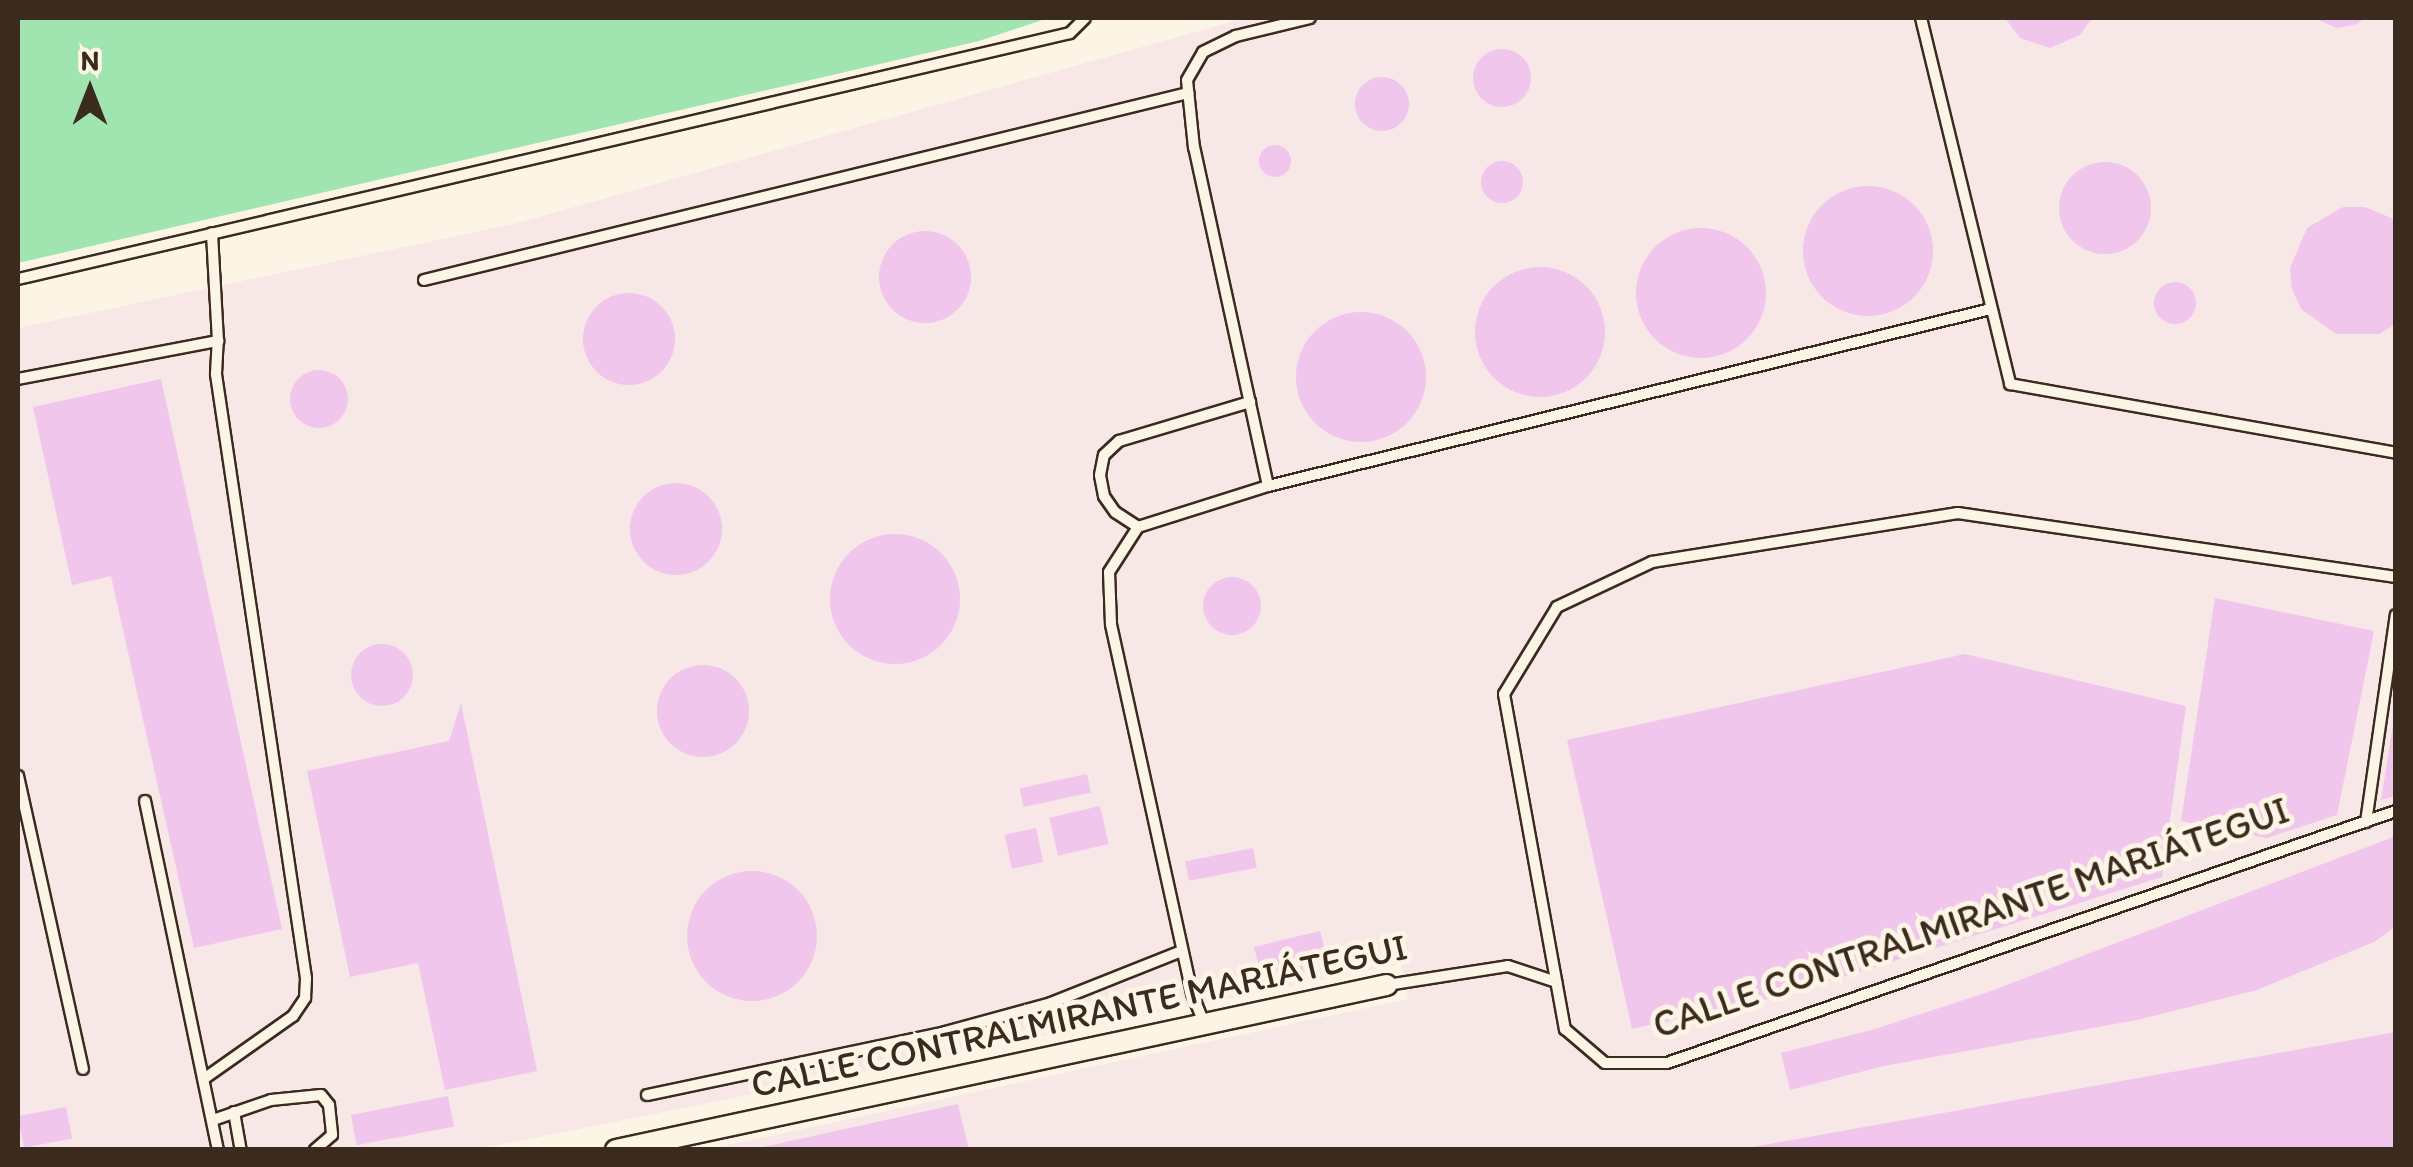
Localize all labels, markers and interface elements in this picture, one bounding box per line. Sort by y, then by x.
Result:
north arrow [40,40,140,140]
text: N [81,43,99,77]
street label: CALLE CONTRALMIRANTE MARIÁTEGUI [1649,788,2293,1048]
street label: CALLE CONTRALMIRANTE MARIÁTEGUI [749,924,1409,1108]

